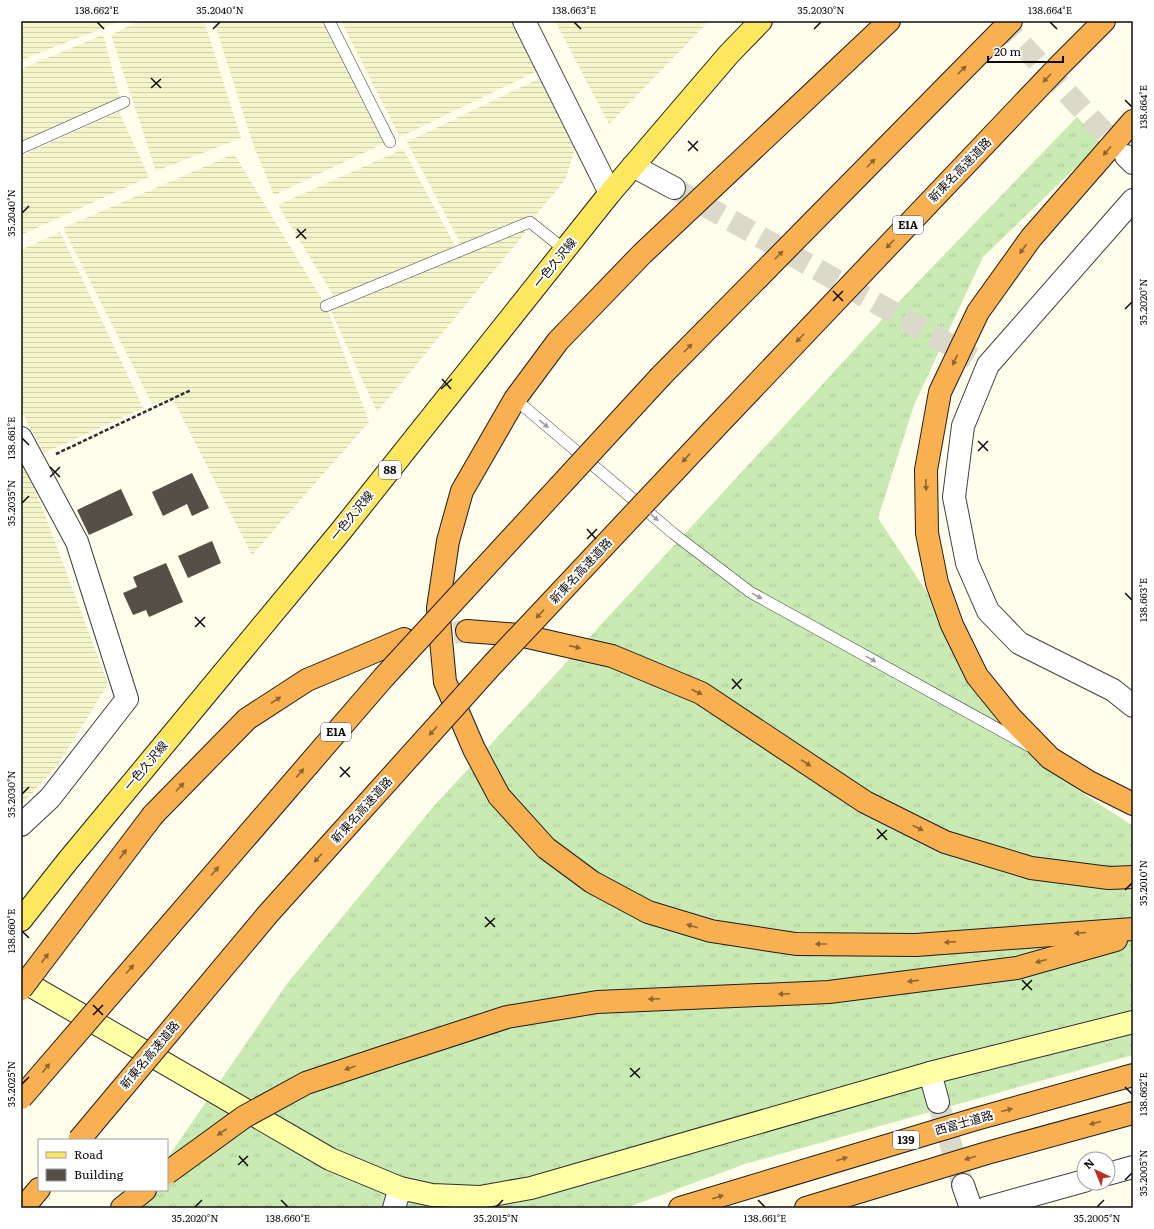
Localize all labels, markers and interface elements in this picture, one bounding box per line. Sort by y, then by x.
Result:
text: 138.662°E [75,2,119,17]
text: 35.2040°N [196,2,244,17]
text: 138.663°E [552,2,596,17]
text: 35.2030°N [797,2,845,17]
text: 138.664°E [1028,2,1072,17]
scale bar [988,38,1063,64]
text: 20 m [994,42,1021,60]
one-way arrow [957,65,967,75]
one-way arrow [1042,73,1052,83]
text: 138.664°E [1135,85,1150,129]
street label: 新東名高速道路 [924,133,995,206]
one-way arrow [1103,146,1112,156]
one-way arrow [866,158,876,168]
text: 35.2040°N [3,189,18,237]
road number: E1A [893,216,923,234]
street label: 一色久沢線 [528,233,580,291]
one-way arrow [885,239,895,249]
one-way arrow [1019,244,1027,255]
one-way arrow [774,250,784,260]
text: 35.2020°N [1135,278,1150,326]
one-way arrow [796,333,805,343]
one-way arrow [683,343,693,353]
one-way arrow [952,354,958,366]
text: 138.661°E [3,417,18,459]
one-way arrow [539,419,550,428]
one-way arrow [682,453,691,463]
road number: 88 [379,461,401,479]
one-way arrow [923,479,929,492]
text: 35.2035°N [3,480,18,526]
street label: 一色久沢線 [325,486,377,544]
one-way arrow [649,513,659,522]
street label: 新東名高速道路 [545,533,616,607]
text: 138.663°E [1135,578,1150,622]
one-way arrow [751,593,763,600]
one-way arrow [535,609,545,619]
one-way arrow [569,645,581,651]
one-way arrow [865,655,877,662]
one-way arrow [691,689,702,695]
one-way arrow [271,696,281,704]
road number: E1A [321,723,351,741]
one-way arrow [429,726,438,735]
street label: 一色久沢線 [119,737,171,794]
one-way arrow [800,759,811,766]
one-way arrow [296,767,305,778]
text: 35.2030°N [3,770,18,818]
street label: 新東名高速道路 [326,772,396,847]
one-way arrow [176,782,185,792]
one-way arrow [912,825,923,831]
one-way arrow [119,849,128,860]
one-way arrow [314,854,323,863]
text: 35.2010°N [1135,860,1150,906]
one-way arrow [211,866,220,876]
text: 138.660°E [3,909,18,953]
one-way arrow [686,923,698,929]
one-way arrow [1074,930,1086,937]
one-way arrow [944,939,956,946]
one-way arrow [814,941,827,947]
one-way arrow [40,952,49,963]
one-way arrow [1035,958,1047,964]
one-way arrow [126,964,135,975]
one-way arrow [907,978,919,984]
one-way arrow [778,990,790,997]
one-way arrow [648,996,660,1003]
street label: 新東名高速道路 [115,1016,183,1092]
text: 35.2025°N [3,1061,18,1107]
one-way arrow [41,1063,50,1073]
one-way arrow [344,1066,356,1072]
text: 138.662°E [1135,1072,1150,1116]
street label: 西富士道路 [932,1105,995,1139]
one-way arrow [1001,1107,1013,1113]
one-way arrow [1089,1121,1102,1127]
one-way arrow [217,1128,228,1136]
road number: 139 [893,1131,919,1149]
legend [38,1139,168,1191]
text: Road [74,1145,104,1163]
text: 35.2005°N [1135,1149,1150,1197]
north arrow [1076,1151,1116,1191]
text: N [1079,1154,1097,1172]
one-way arrow [964,1155,976,1161]
one-way arrow [836,1156,848,1162]
text: Building [74,1165,124,1183]
one-way arrow [712,1194,724,1200]
text: 35.2020°N [171,1210,219,1225]
text: 138.660°E [266,1210,310,1225]
text: 35.2015°N [473,1210,519,1225]
text: 138.661°E [744,1210,786,1225]
text: 35.2005°N [1073,1210,1121,1225]

